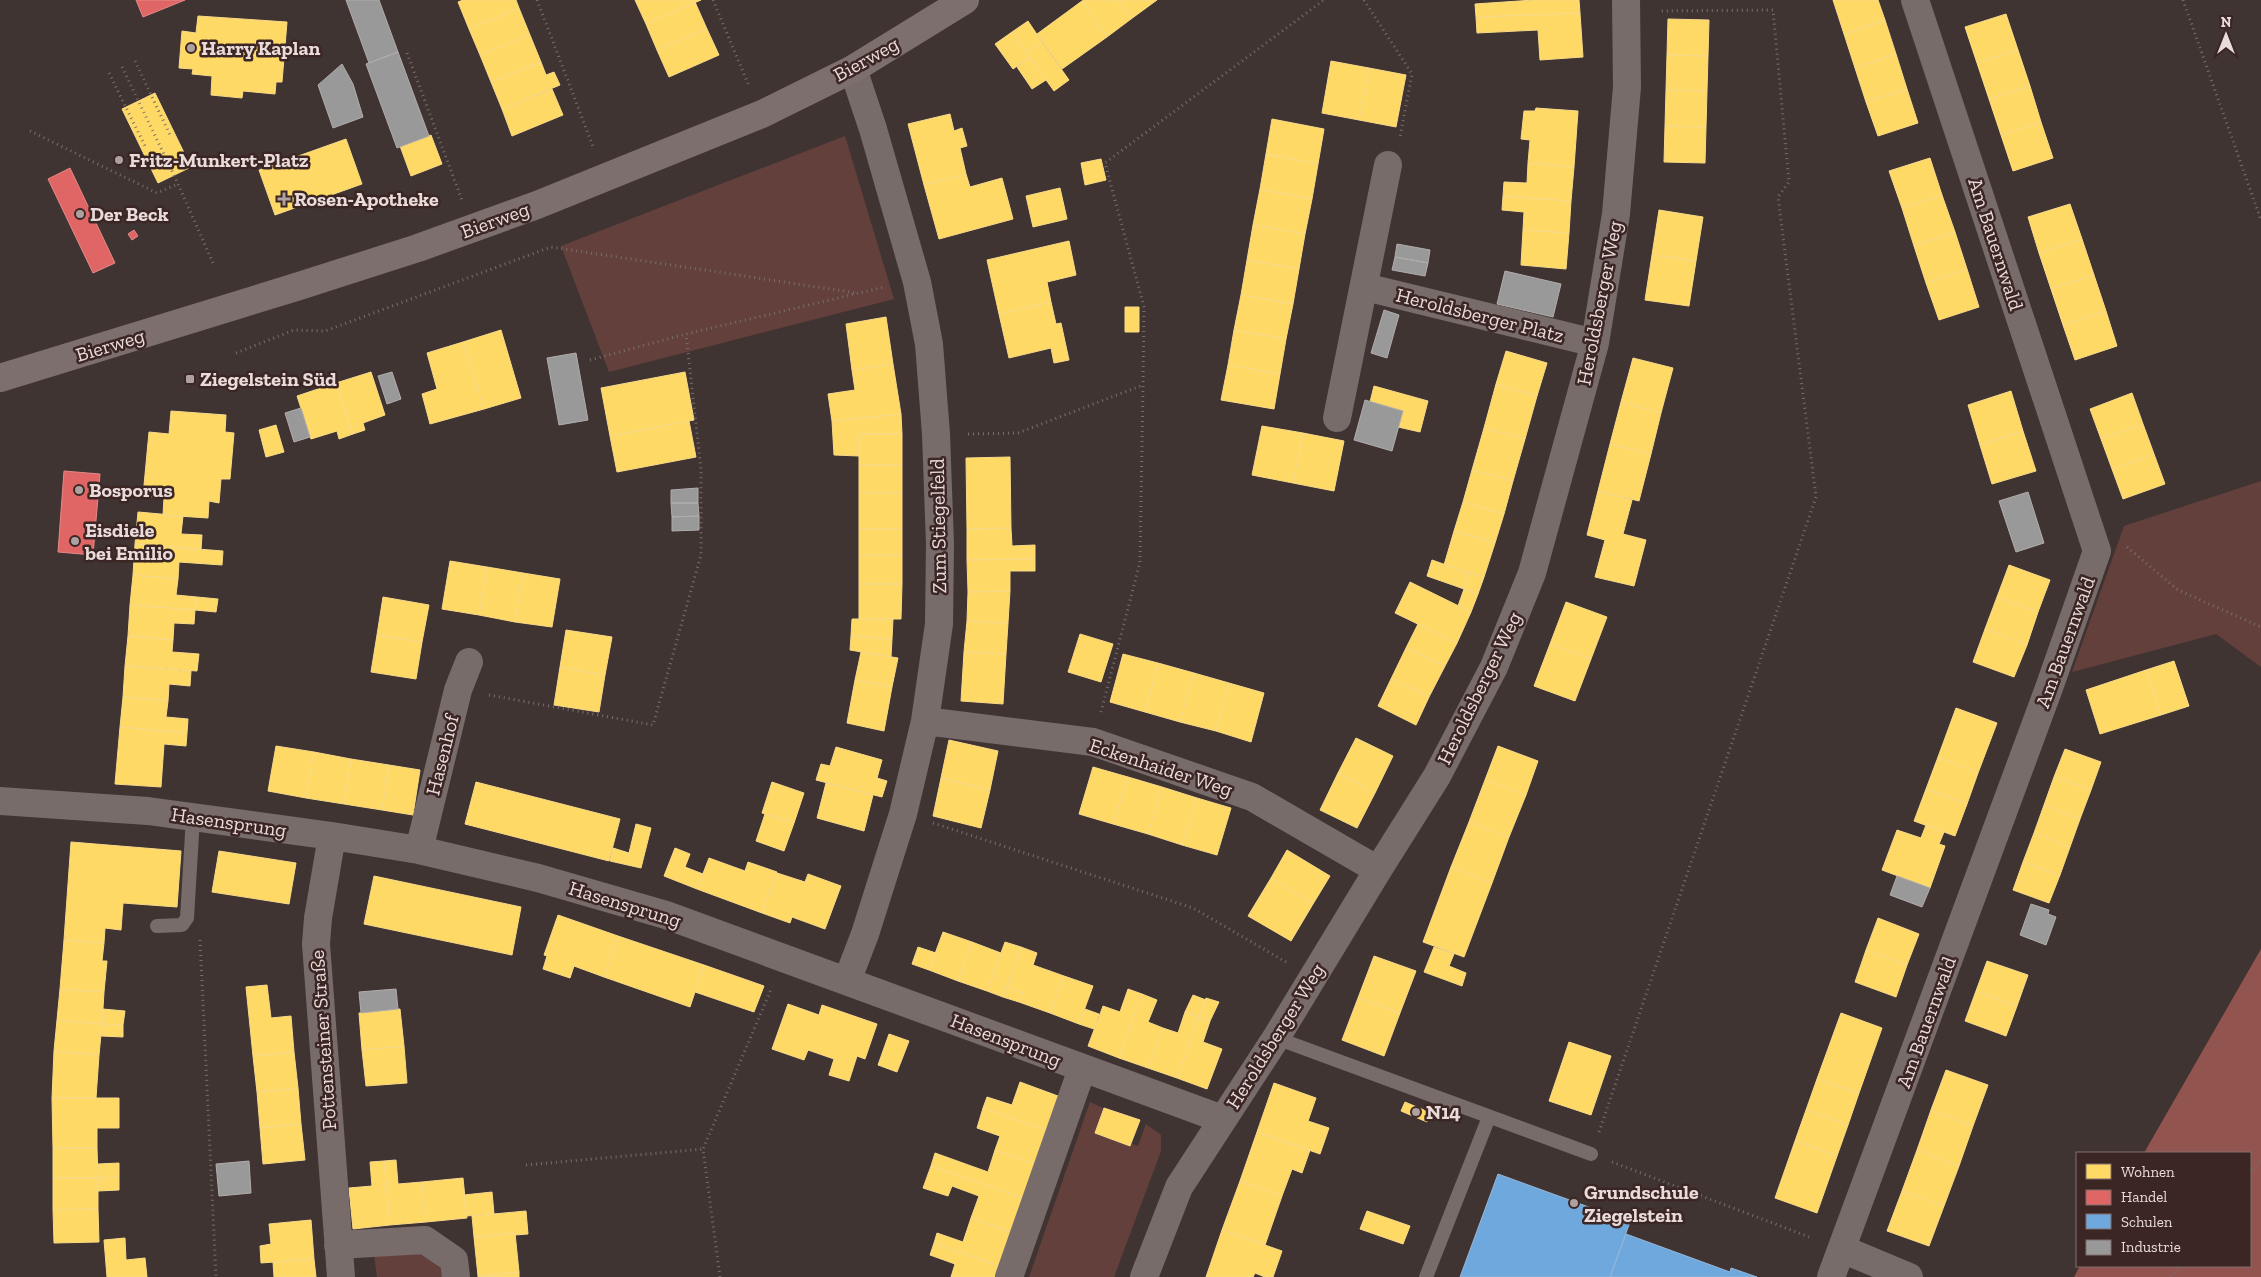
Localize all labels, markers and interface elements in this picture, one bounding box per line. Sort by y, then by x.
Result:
north arrow [2201,10,2251,60]
text: N [2221,14,2232,31]
street label: Bierweg [829,31,903,87]
place label: Harry Kaplan [201,36,321,60]
marker: Harry Kaplan [185,42,197,54]
place label: Fritz-Munkert-Platz [129,148,309,172]
marker: Fritz-Munkert-Platz [113,154,125,166]
street label: Am Bauernwald [1963,175,2029,313]
place label: Rosen-Apotheke [294,187,439,211]
marker: Rosen-Apotheke [278,193,290,205]
street label: Bierweg [458,197,532,243]
place label: Der Beck [90,202,168,226]
marker: Der Beck [74,208,86,220]
street label: Heroldsberger Weg [1571,219,1627,387]
street label: Heroldsberger Platz [1393,283,1567,347]
street label: Bierweg [73,323,147,367]
place label: Ziegelstein Süd [200,367,337,391]
marker: Ziegelstein Süd [184,373,196,385]
street label: Zum Stiegelfeld [925,458,951,594]
place label: Bosporus [89,478,173,502]
marker: Bosporus [73,484,85,496]
place label: Eisdiele bei Emilio [84,518,173,565]
marker: Eisdiele bei Emilio [69,535,81,547]
street label: Am Bauernwald [2030,573,2100,711]
street label: Heroldsberger Weg [1432,608,1526,768]
street label: Hasenhof [420,711,464,798]
street label: Eckenhaider Weg [1087,733,1236,801]
street label: Hasensprung [170,802,288,842]
street label: Hasensprung [566,876,684,932]
street label: Pottensteiner Straße [305,949,341,1131]
street label: Am Bauernwald [1891,953,1961,1091]
street label: Heroldsberger Weg [1221,959,1329,1113]
street label: Hasensprung [948,1008,1064,1072]
place label: N14 [1426,1100,1461,1124]
marker: N14 [1410,1106,1422,1118]
legend [2076,1152,2251,1267]
text: Wohnen [2121,1163,2175,1181]
place label: Grundschule Ziegelstein [1584,1180,1699,1227]
text: Handel [2121,1188,2167,1206]
marker: Grundschule Ziegelstein [1568,1197,1580,1209]
text: Schulen [2121,1213,2173,1231]
text: Industrie [2121,1238,2181,1256]

